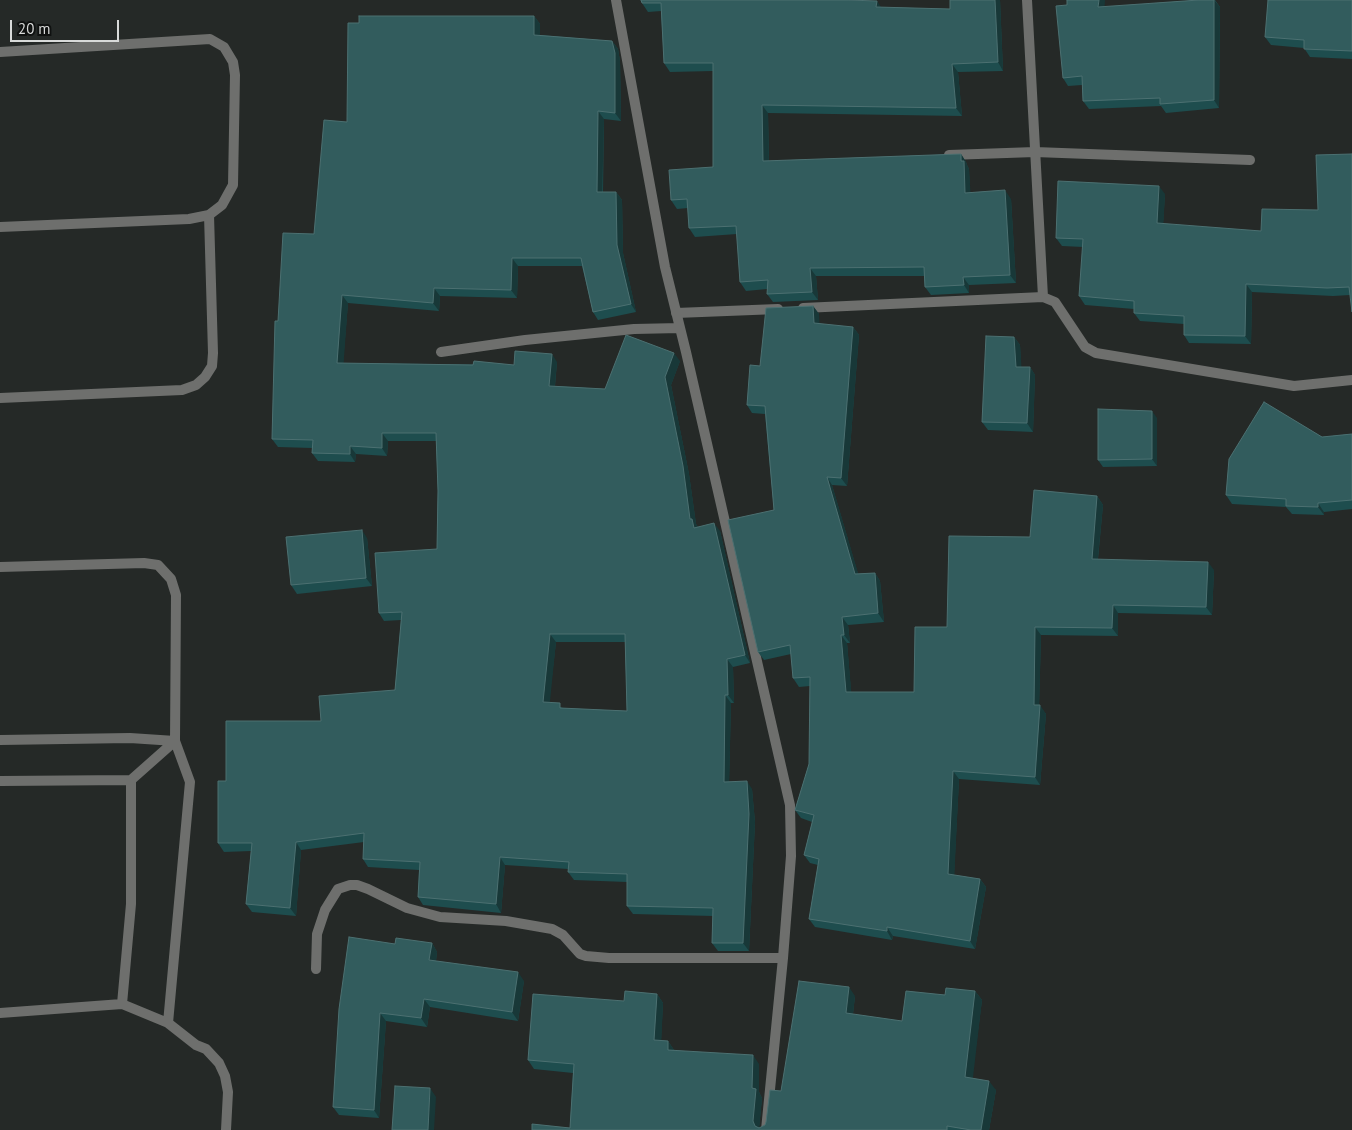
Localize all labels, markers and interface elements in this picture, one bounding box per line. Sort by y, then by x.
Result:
scale bar [12,10,121,42]
text: 20 m [18,19,51,38]

